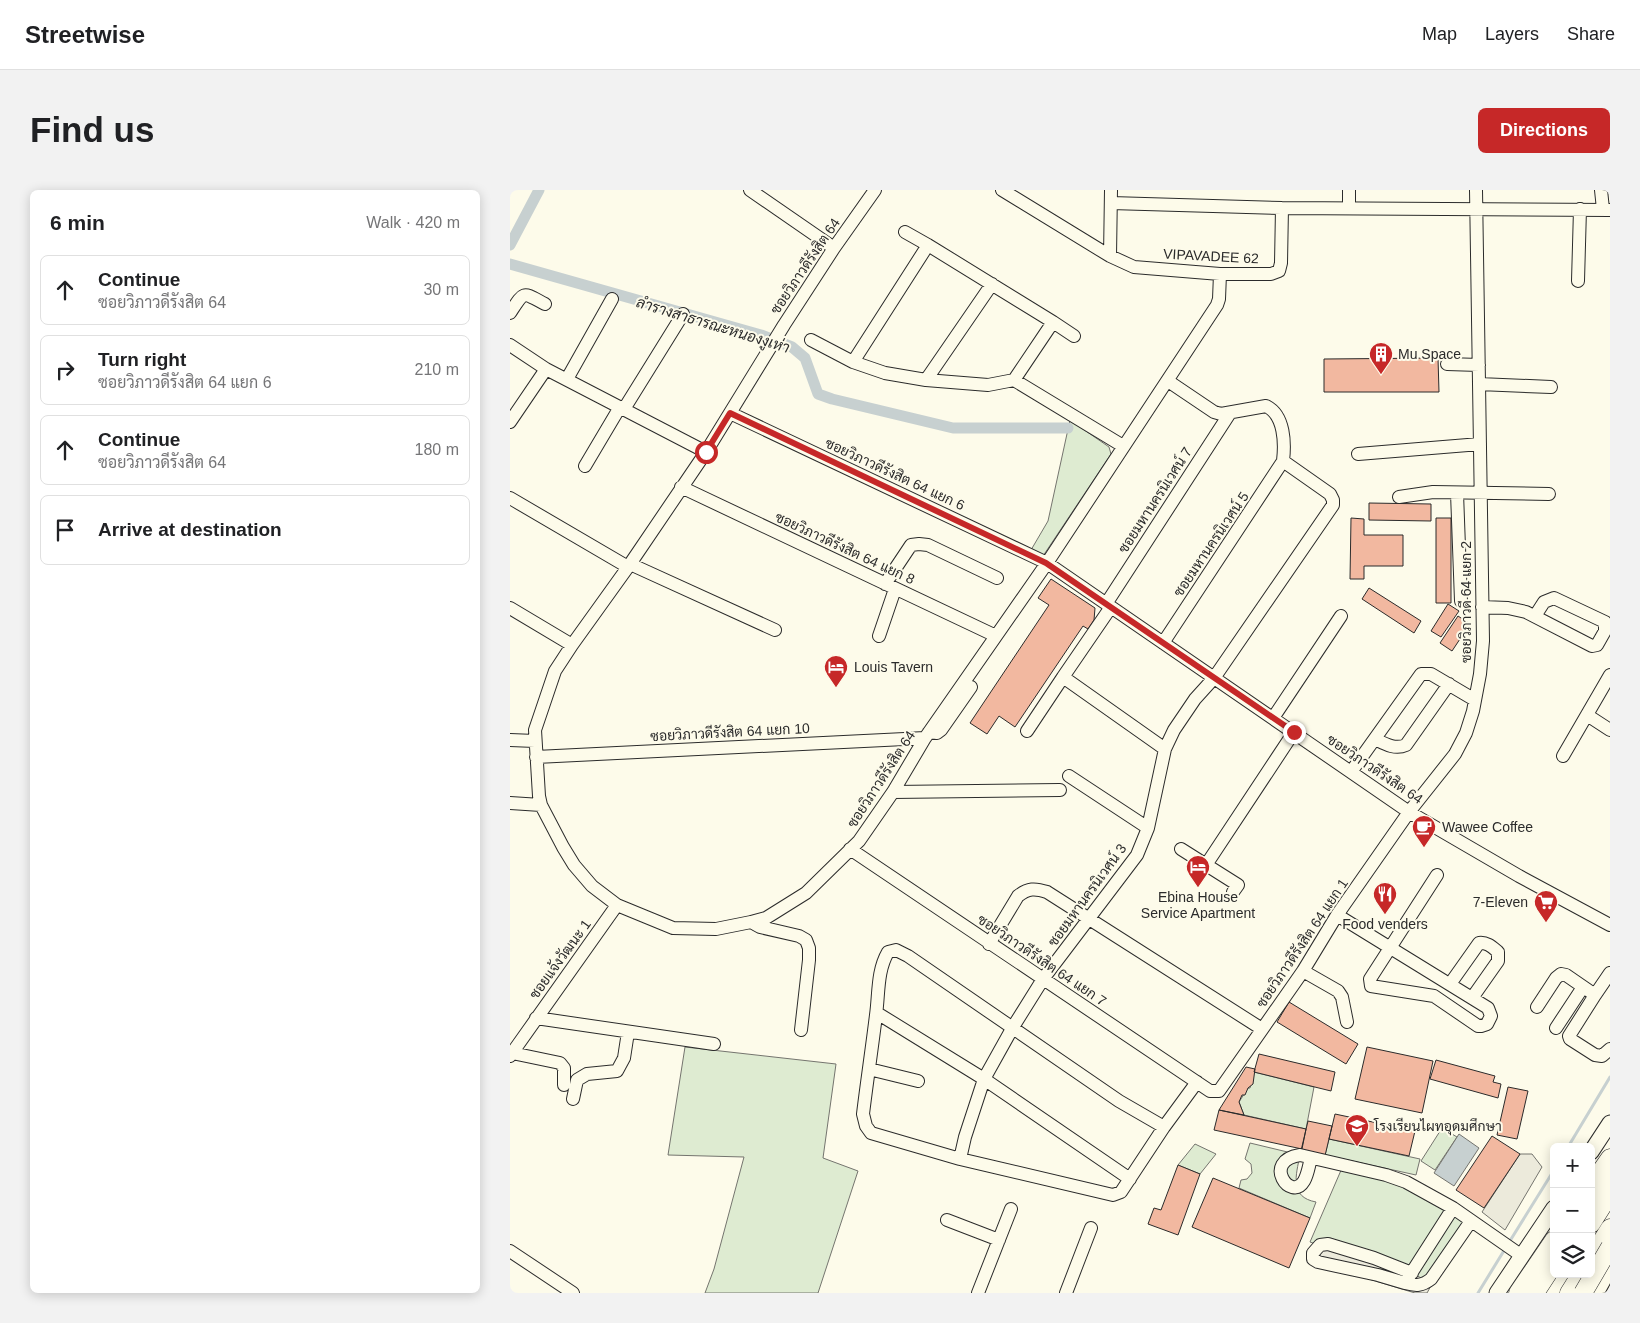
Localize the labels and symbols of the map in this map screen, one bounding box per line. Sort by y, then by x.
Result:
street label: ซอยวิภาวดีรังสิต 64 [766,214,843,317]
street label: VIPAVADEE 62 [1163,246,1259,267]
water label: ลำรางสาธารณะหนองงูเห่า [634,292,792,358]
building icon: Mu Space [1368,341,1394,375]
place label: Mu Space [1398,346,1461,362]
street label: ซอยวิภาวดีรังสิต 64 แยก 6 [823,434,968,513]
route start [695,441,718,464]
street label: ซอยมหานครนิเวศน์ 7 [1114,443,1195,556]
street label: ซอยมหานครนิเวศน์ 5 [1169,488,1252,599]
street label: ซอยวิภาวดีรังสิต 64 แยก 8 [773,508,918,587]
street label: ซอยวิภาวดี 64 แยก 2 [1457,541,1474,663]
hotel icon: Louis Tavern [823,654,849,688]
place label: Louis Tavern [854,659,933,675]
street label: ซอยวิภาวดีรังสิต 64 แยก 10 [650,719,810,744]
route end [1283,721,1306,744]
street label: ซอยวิภาวดีรังสิต 64 [843,727,918,830]
street label: ซอยวิภาวดีรังสิต 64 [1324,730,1427,807]
cafe icon: Wawee Coffee [1411,814,1437,848]
place label: Wawee Coffee [1442,819,1533,835]
street label: ซอยมหานครนิเวศน์ 3 [1044,840,1130,949]
hotel icon: Ebina House Service Apartment [1185,854,1211,888]
street label: ซอยวิภาวดีรังสิต 64 แยก 1 [1252,875,1351,1010]
restaurant icon: Food venders [1372,881,1398,915]
place label: Ebina House Service Apartment [1141,889,1255,921]
supermarket icon: 7-Eleven [1533,889,1559,923]
place label: 7-Eleven [1473,894,1528,910]
street label: ซอยวิภาวดีรังสิต 64 แยก 7 [975,910,1110,1009]
street label: ซอยแจ้งวัฒนะ 1 [525,916,594,1002]
place label: Food venders [1342,916,1428,932]
school or university icon: โรงเรียนไผทอุดมศึกษา [1344,1113,1370,1147]
place label: โรงเรียนไผทอุดมศึกษา [1373,1117,1502,1136]

